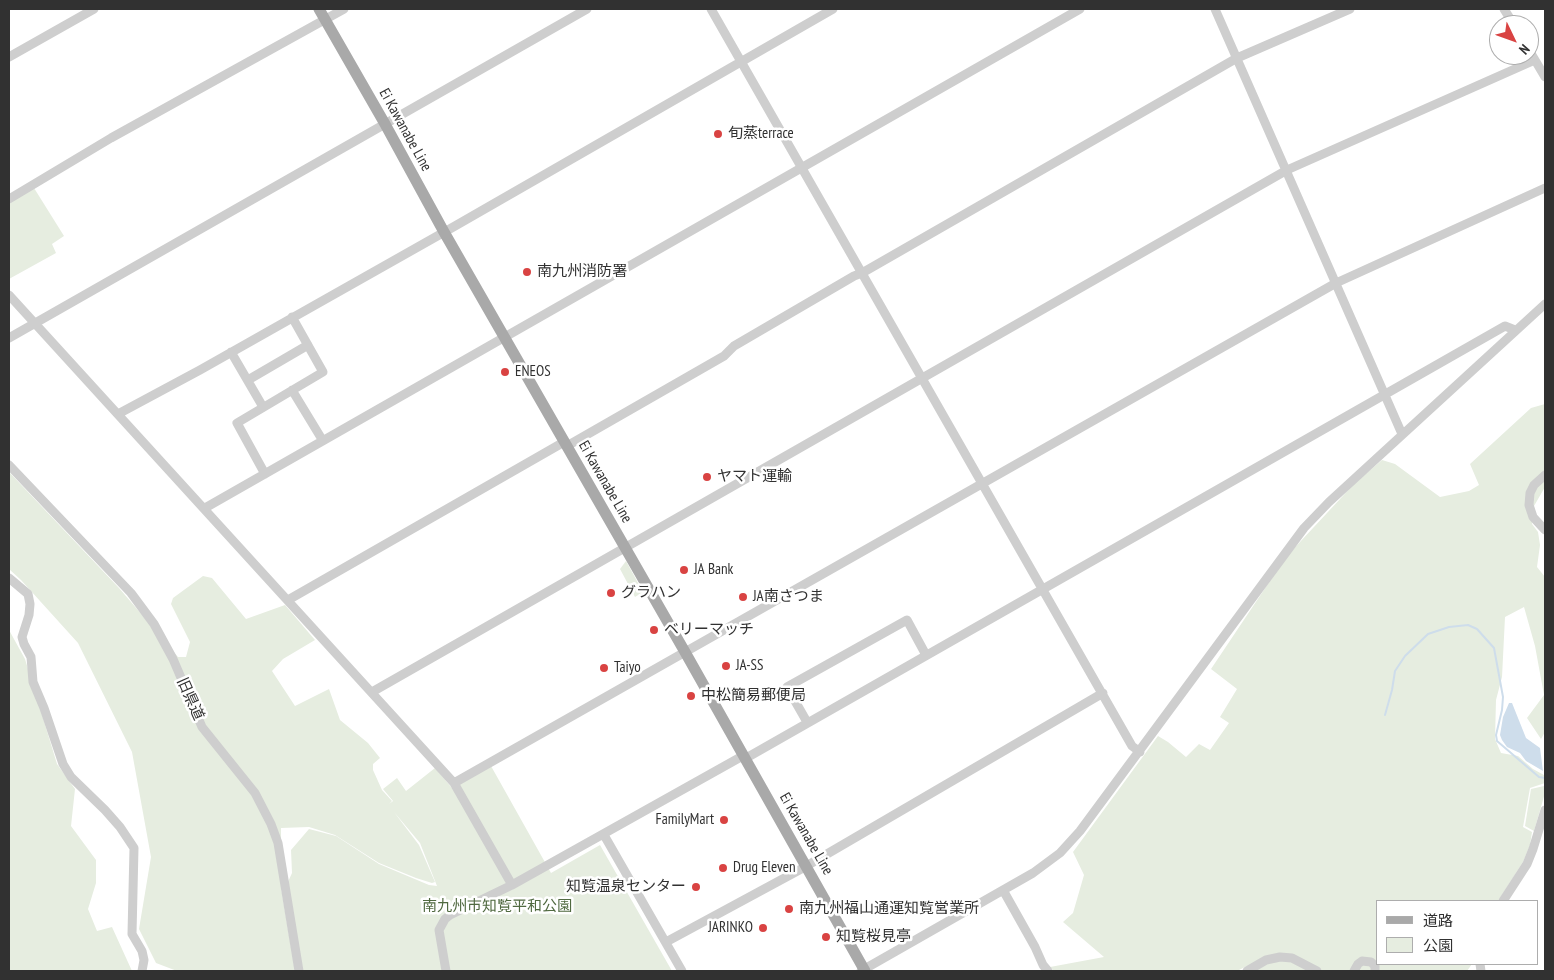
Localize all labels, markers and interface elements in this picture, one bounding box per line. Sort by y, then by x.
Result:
north arrow [1489,15,1539,65]
text: N [1515,41,1534,58]
street label: Ei Kawanabe Line [375,86,435,174]
place label: 旬蒸terrace [728,125,794,143]
marker: 旬蒸terrace [712,128,724,140]
place label: 南九州消防署 [537,263,627,281]
marker: 南九州消防署 [521,266,533,278]
place label: ENEOS [515,363,551,381]
marker: ENEOS [499,366,511,378]
street label: Ei Kawanabe Line [574,438,636,526]
place label: ヤマト運輸 [717,468,792,486]
marker: ヤマト運輸 [701,471,713,483]
place label: JA Bank [694,561,733,579]
marker: JA Bank [678,564,690,576]
place label: グラハン [621,584,681,602]
marker: グラハン [605,587,617,599]
place label: JA南さつま [753,588,824,606]
marker: JA南さつま [737,591,749,603]
place label: ベリーマッチ [664,621,754,639]
marker: ベリーマッチ [648,624,660,636]
place label: JA-SS [736,657,763,675]
place label: Taiyo [614,659,641,677]
marker: JA-SS [720,660,732,672]
marker: Taiyo [598,662,610,674]
street label: 旧県道 [173,675,207,723]
place label: 中松簡易郵便局 [701,687,806,705]
marker: 中松簡易郵便局 [685,690,697,702]
street label: Ei Kawanabe Line [775,790,837,878]
place label: FamilyMart [656,811,714,829]
marker: FamilyMart [718,814,730,826]
place label: Drug Eleven [733,859,796,877]
marker: Drug Eleven [717,862,729,874]
place label: 知覧温泉センター [566,878,686,896]
marker: 知覧温泉センター [690,881,702,893]
park label: 南九州市知覧平和公園 [422,898,572,916]
place label: 南九州福山通運知覧営業所 [799,900,979,918]
legend [1376,900,1539,965]
marker: 南九州福山通運知覧営業所 [783,903,795,915]
text: 道路 [1423,911,1453,930]
place label: JARINKO [708,919,753,937]
marker: JARINKO [757,922,769,934]
place label: 知覧桜見亭 [836,928,911,946]
marker: 知覧桜見亭 [820,931,832,943]
text: 公園 [1423,936,1453,955]

